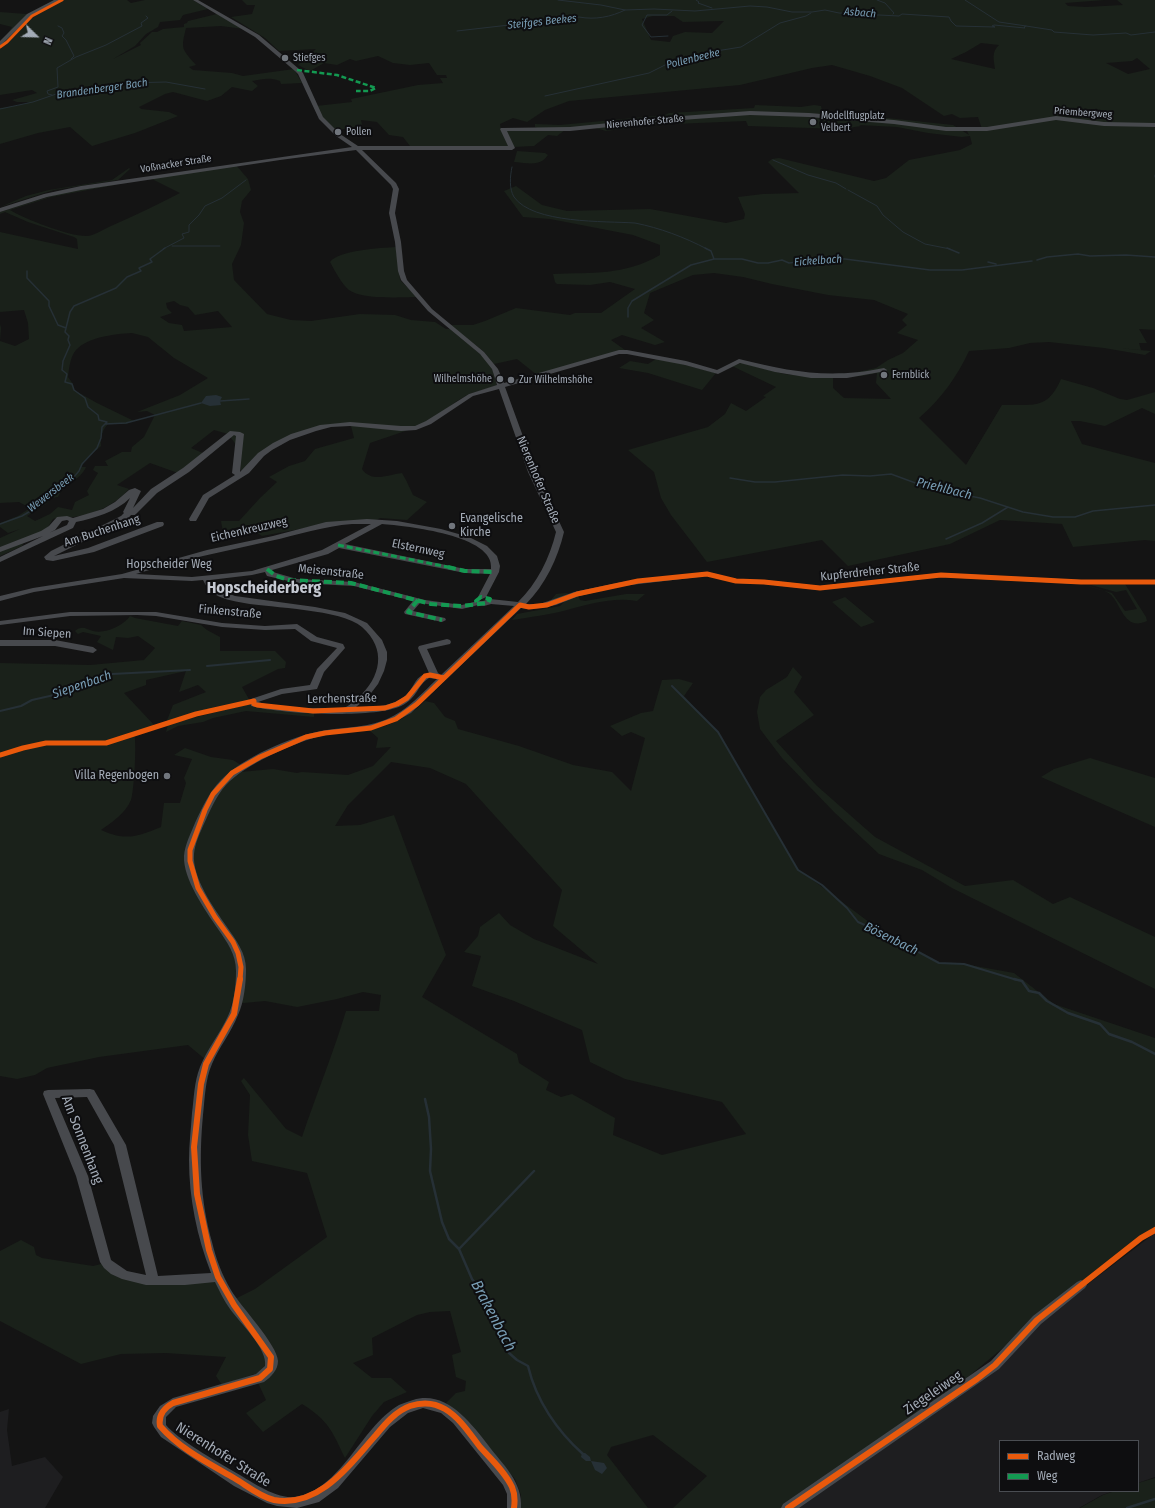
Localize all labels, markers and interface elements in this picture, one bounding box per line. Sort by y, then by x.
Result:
water label: Asbach [843,5,877,21]
water label: Steifges Beekes [507,12,577,32]
north arrow [16,16,56,56]
text: N [40,35,55,46]
water label: Pollenbeeke [665,46,721,72]
place label: Stiefges [293,52,325,64]
marker: Stiefges [280,53,290,63]
water label: Brandenberger Bach [56,76,148,102]
street label: Priembergweg [1054,105,1112,121]
place label: Modellflugplatz Velbert [821,110,884,134]
street label: Nierenhofer Straße [606,113,684,131]
marker: Modellflugplatz Velbert [808,117,818,127]
place label: Pollen [346,126,372,138]
marker: Pollen [333,127,343,137]
street label: Voßnacker Straße [140,152,212,176]
water label: Eickelbach [794,253,842,269]
place label: Fernblick [892,369,929,381]
marker: Fernblick [879,370,889,380]
place label: Wilhelmshöhe [434,373,492,385]
marker: Wilhelmshöhe [495,374,505,384]
place label: Zur Wilhelmshöhe [519,374,593,386]
marker: Zur Wilhelmshöhe [506,375,516,385]
street label: Nierenhofer Straße [513,434,563,526]
water label: Wewersbeek [25,471,77,515]
water label: Priehlbach [915,475,973,503]
street label: Am Buchenhang [62,512,142,550]
place label: Evangelische Kirche [460,512,523,540]
street label: Eichenkreuzweg [209,514,289,546]
marker: Evangelische Kirche [447,521,457,531]
street label: Elsternweg [390,536,446,562]
street label: Hopscheider Weg [126,558,212,572]
street label: Kupferdreher Straße [820,560,920,584]
street label: Meisenstraße [297,561,365,583]
district label: Hopscheiderberg [207,579,321,599]
street label: Finkenstraße [198,602,262,622]
street label: Im Siepen [22,624,72,642]
water label: Siepenbach [50,668,114,702]
street label: Lerchenstraße [307,691,377,707]
place label: Villa Regenbogen [75,769,159,783]
marker: Villa Regenbogen [162,771,172,781]
water label: Bösenbach [861,919,921,959]
street label: Am Sonnenhang [57,1094,107,1186]
water label: Brakenbach [466,1277,520,1355]
street label: Ziegeleiweg [901,1367,965,1419]
street label: Nierenhofer Straße [172,1419,274,1491]
legend [999,1440,1139,1492]
text: Radweg [1037,1449,1075,1463]
text: Weg [1037,1469,1057,1483]

